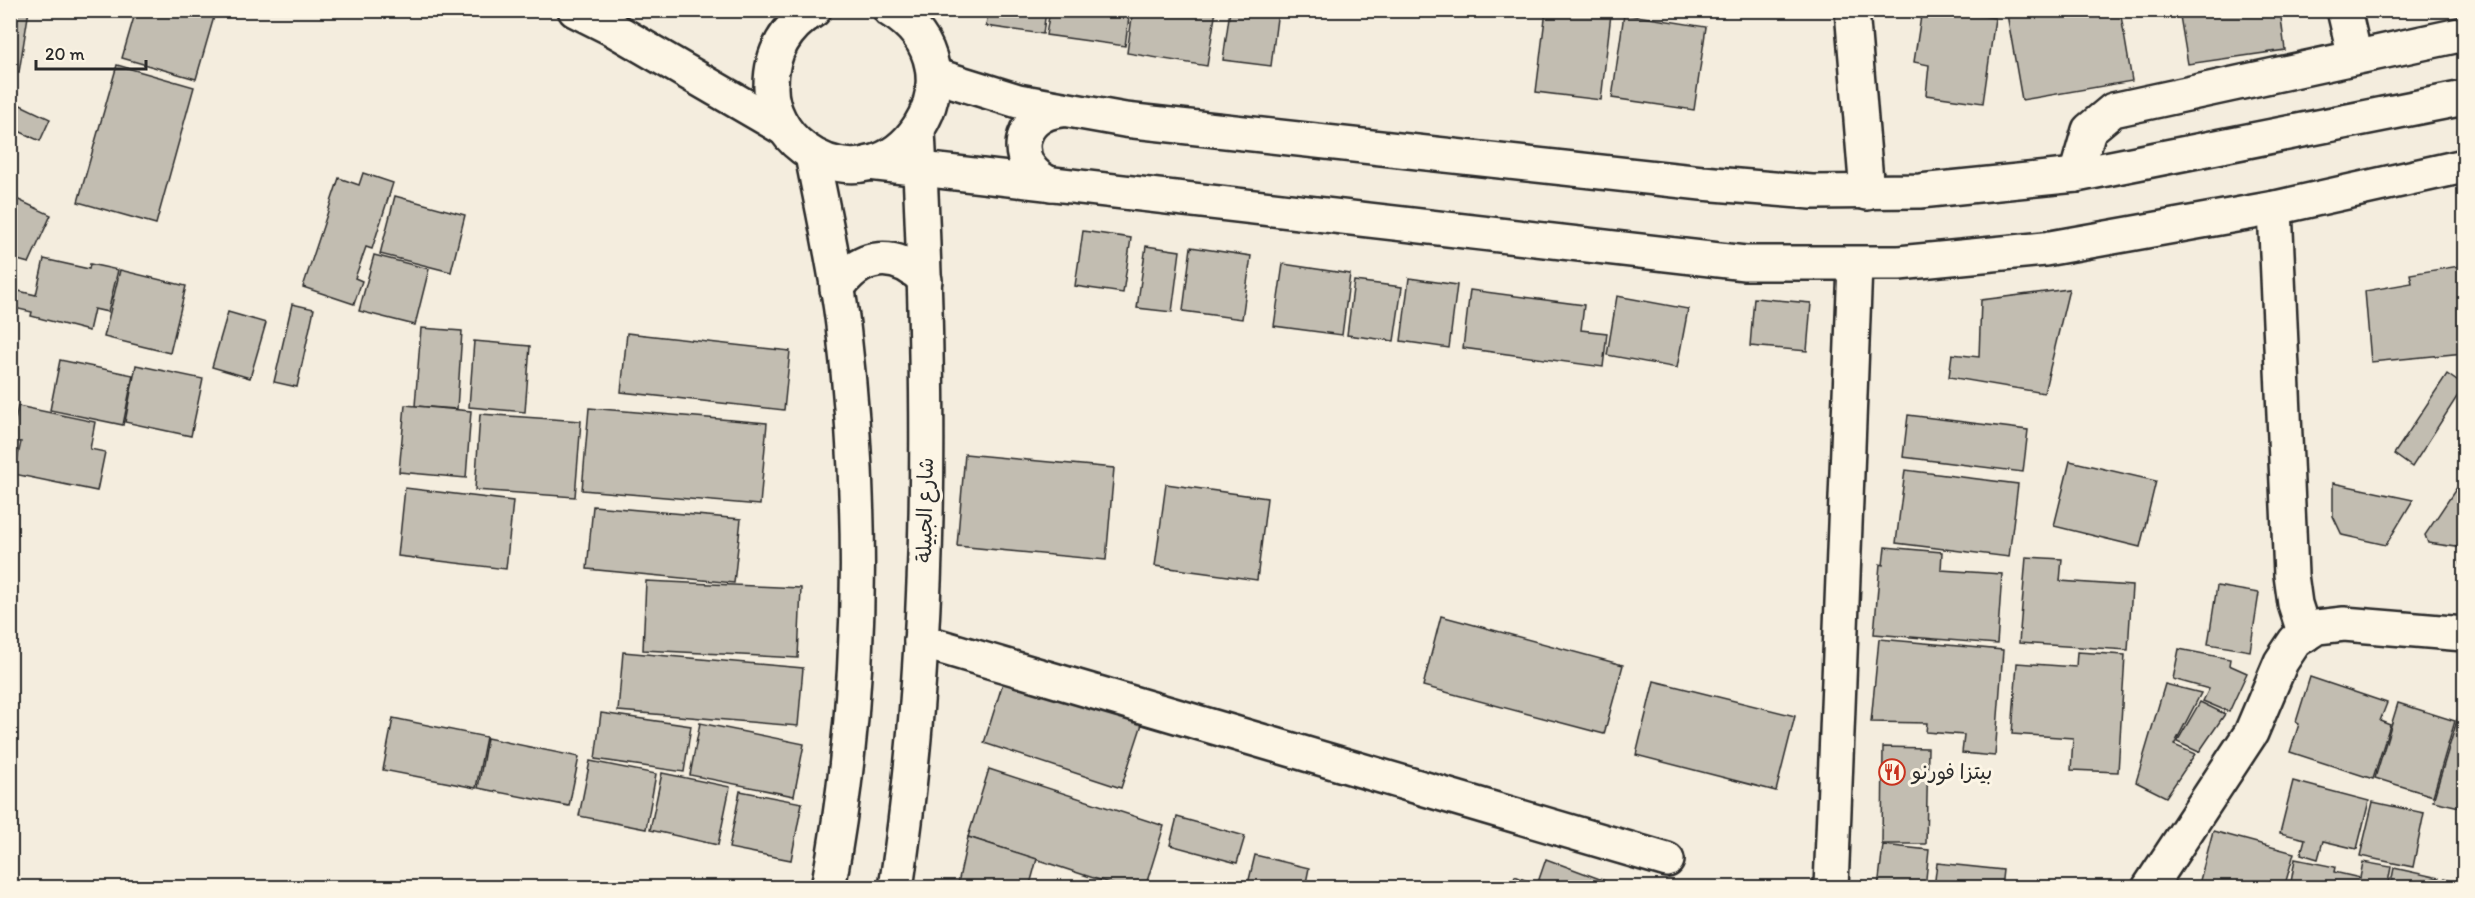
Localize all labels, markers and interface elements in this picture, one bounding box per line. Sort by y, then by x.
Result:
scale bar [36,33,146,71]
text: 20 m [45,43,85,65]
street label: شارع الجبيلة [911,457,941,563]
restaurant icon: بيتزا فورنو [1877,757,1907,787]
place label: بيتزا فورنو [1910,759,1992,786]

